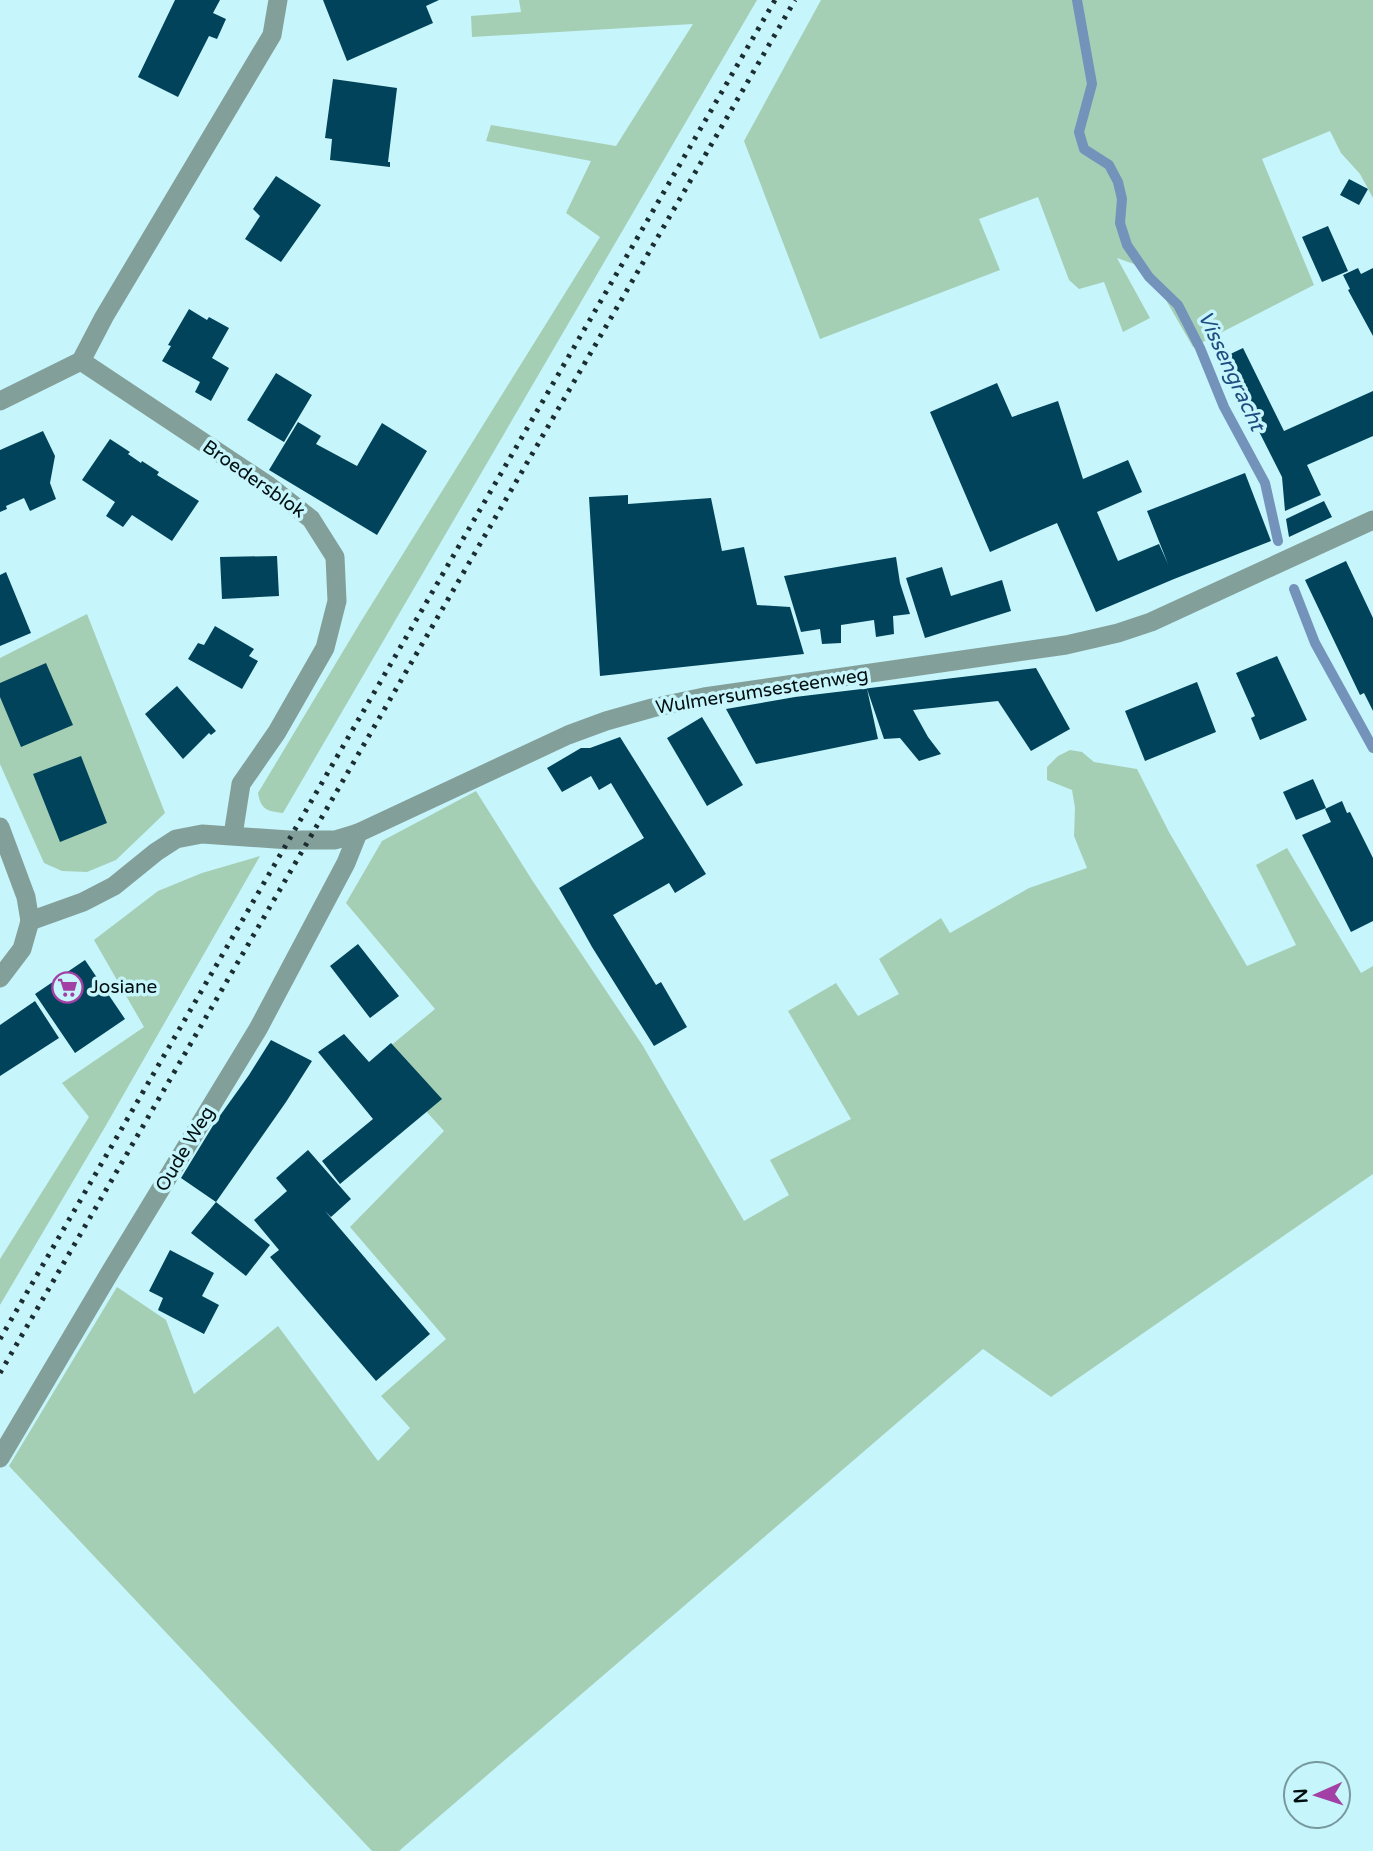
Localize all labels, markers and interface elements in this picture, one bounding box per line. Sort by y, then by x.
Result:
water label: Vissengracht [1192,307,1270,437]
street label: Broedersblok [198,436,310,522]
street label: Wulmersumsesteenweg [654,663,870,719]
supermarket icon: Josiane [50,970,84,1004]
place label: Josiane [90,976,157,998]
street label: Oude Weg [151,1102,219,1196]
north arrow [1282,1760,1352,1830]
text: N [1290,1788,1312,1804]

